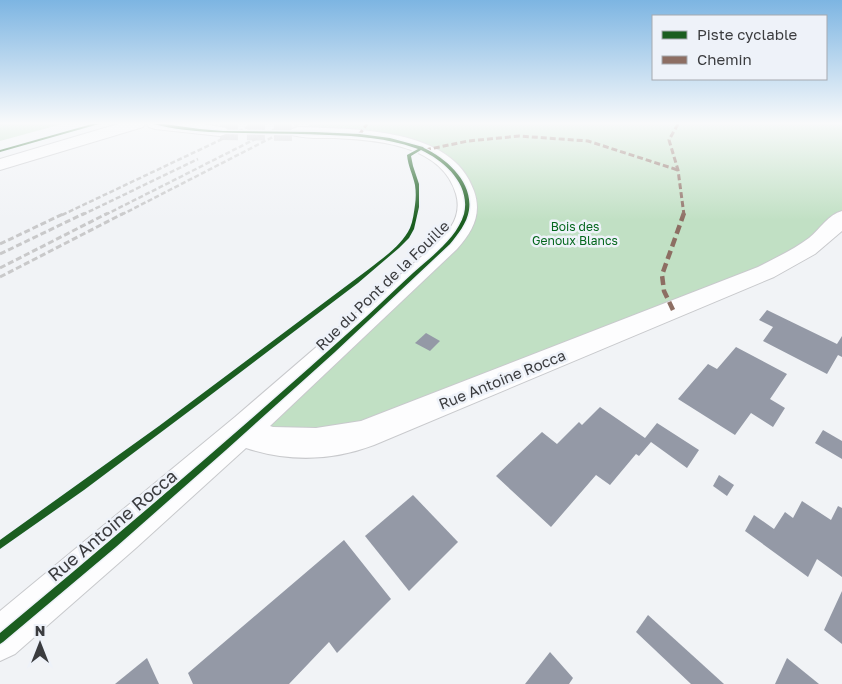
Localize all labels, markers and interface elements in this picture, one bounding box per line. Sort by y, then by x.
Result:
legend [652,15,827,80]
text: Piste cyclable [697,25,798,43]
text: Chemin [697,50,752,68]
street label: Rue du Pont de la Fouille [311,216,453,354]
park label: Bois des Genoux Blancs [532,219,618,248]
street label: Rue Antoine Rocca [436,345,568,413]
street label: Rue Antoine Rocca [43,464,181,586]
north arrow [15,619,65,669]
text: N [35,622,45,639]

